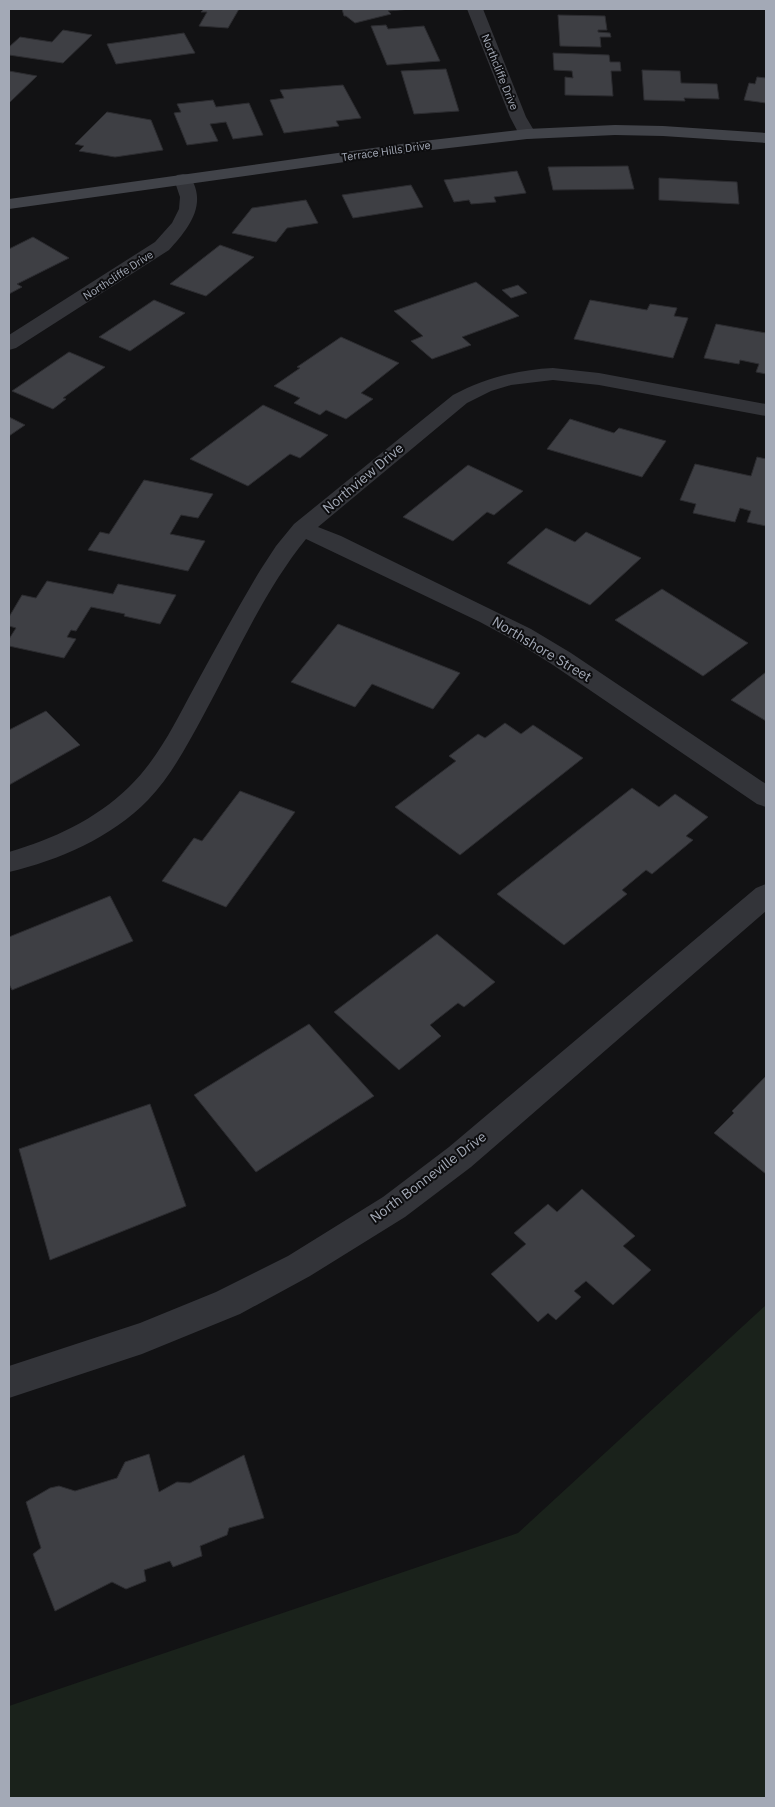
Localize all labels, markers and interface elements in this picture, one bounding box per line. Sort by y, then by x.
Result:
street label: Northcliffe Drive [478,32,522,112]
street label: Terrace Hills Drive [341,138,431,164]
street label: Northcliffe Drive [80,247,156,303]
street label: Northview Drive [319,439,407,517]
street label: Northshore Street [489,612,595,686]
street label: North Bonneville Drive [366,1127,490,1227]

